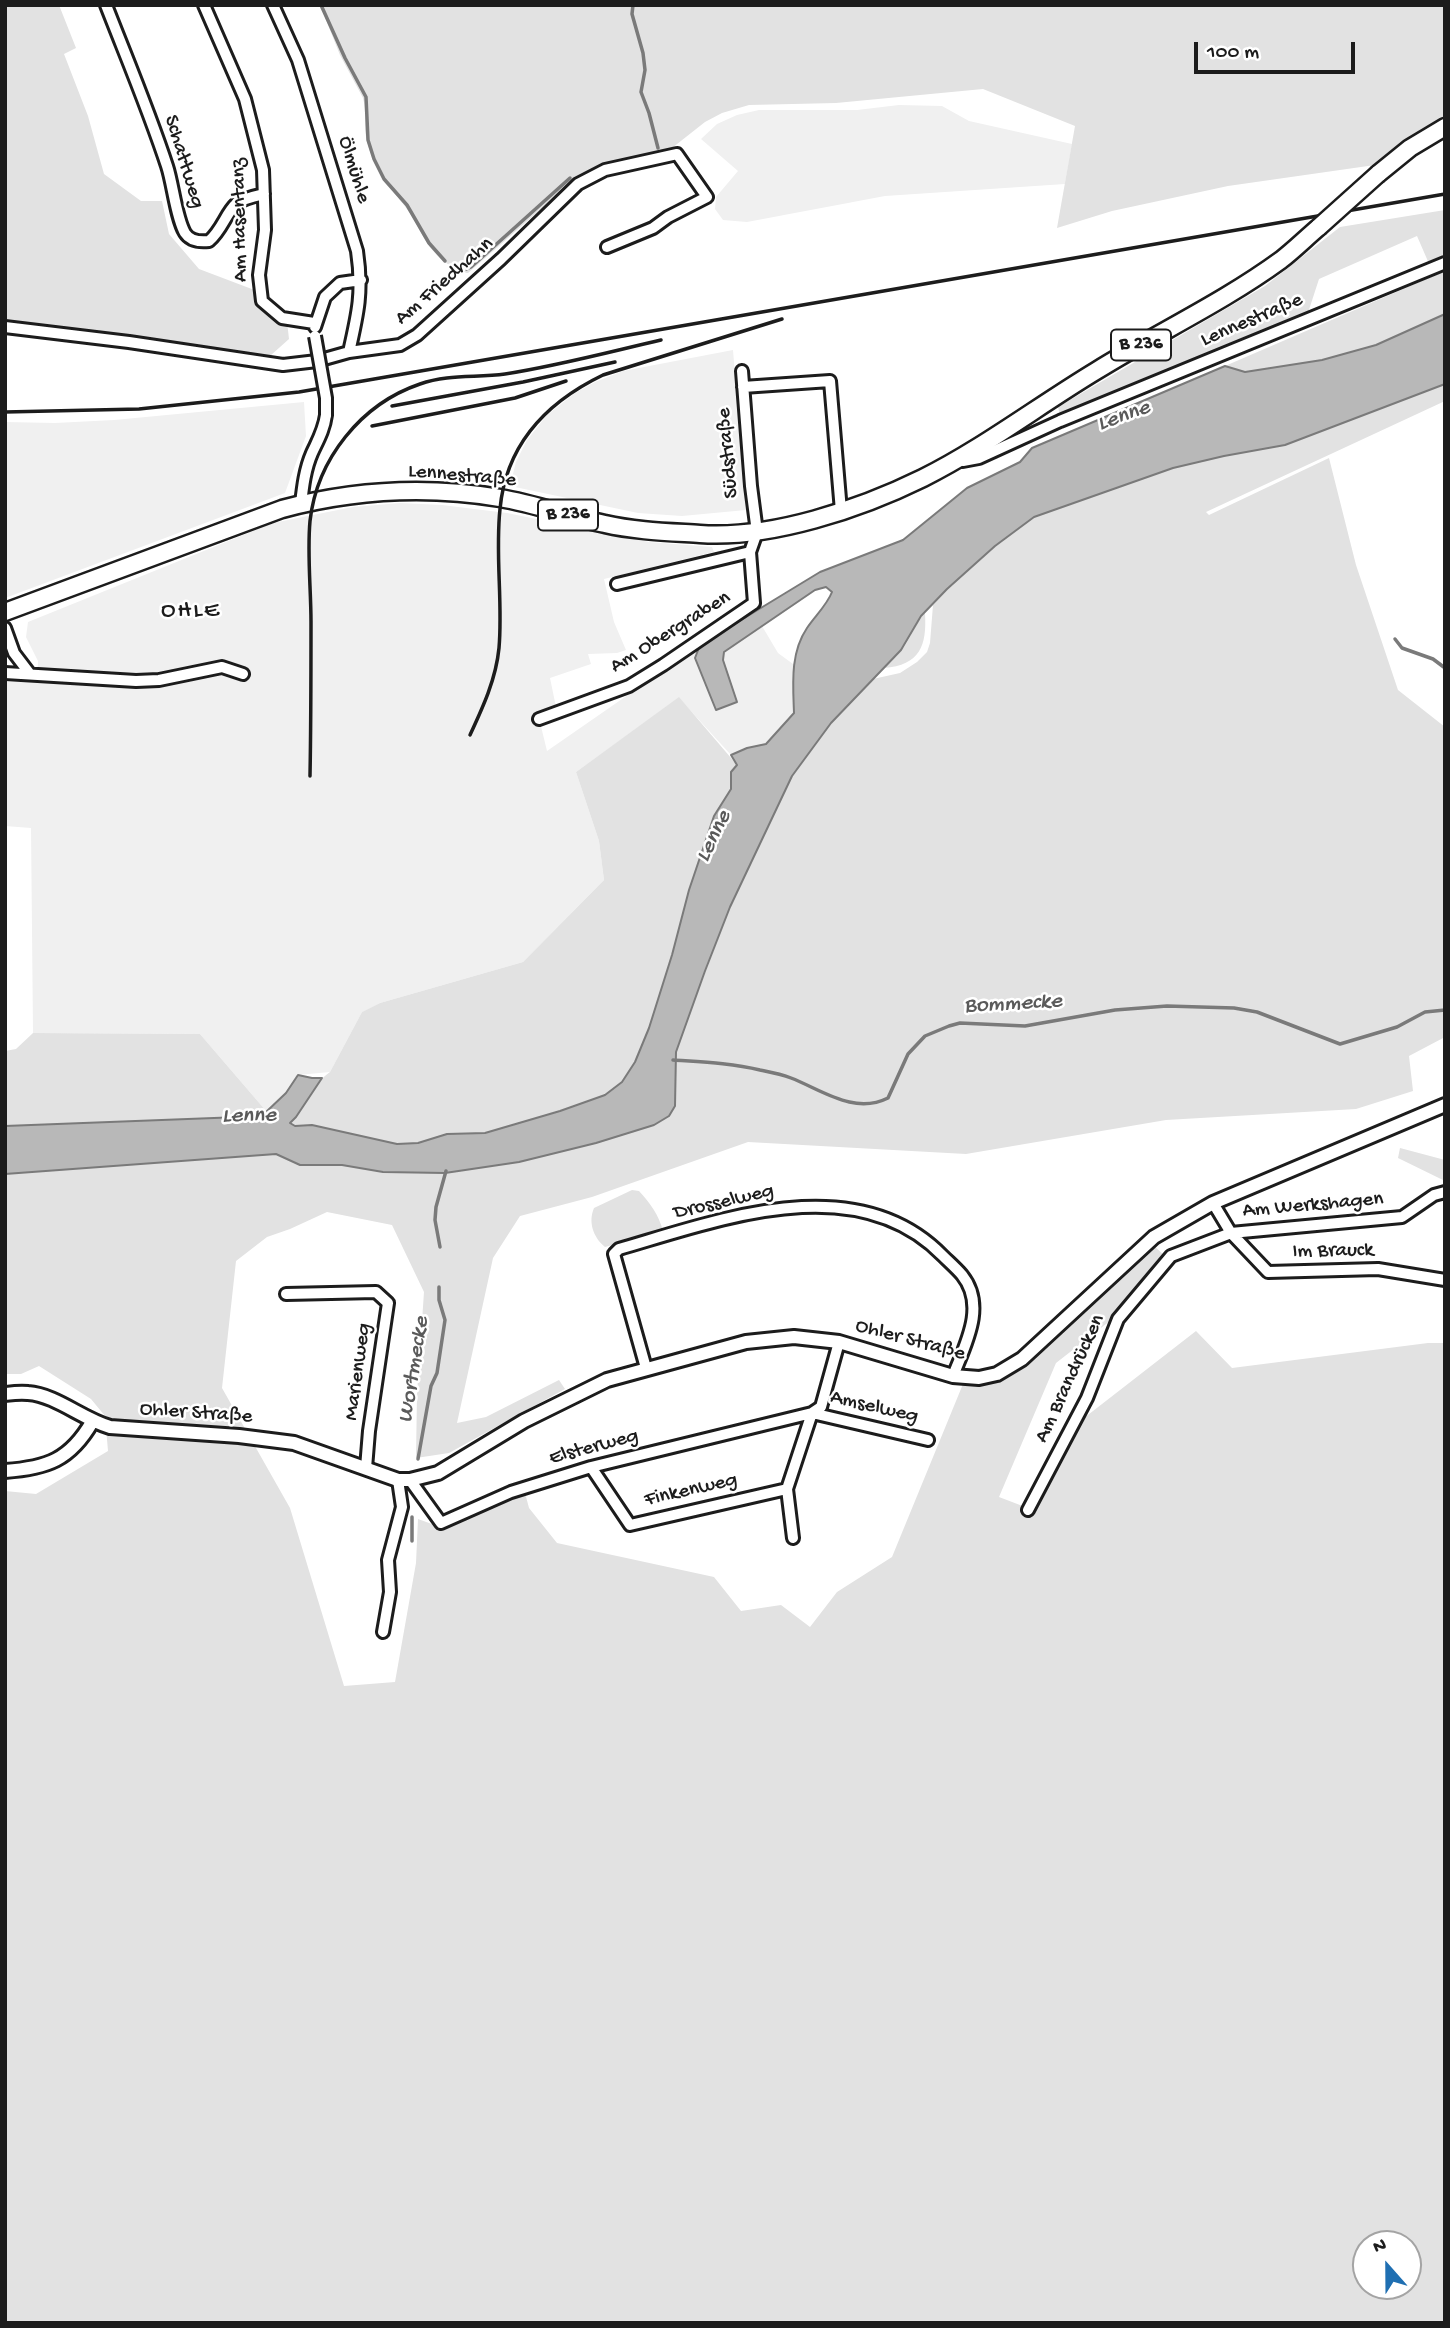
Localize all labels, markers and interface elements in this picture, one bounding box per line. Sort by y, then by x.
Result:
scale bar [1198,28,1359,72]
text: 100 m [1207,41,1259,66]
street label: Schattweg [157,112,209,212]
street label: Ölmühle [331,133,375,207]
street label: Am Hasentanz [227,158,255,282]
street label: Am Friedhahn [391,232,499,332]
street label: Lennestraße [1197,288,1307,354]
road number: B 236 [1111,330,1171,360]
water label: Lenne [1094,395,1154,439]
street label: Südstraße [712,407,746,499]
street label: Lennestraße [407,460,517,494]
road number: B 236 [538,500,598,530]
street label: Am Obergraben [606,586,736,680]
district label: OHLE [162,598,220,626]
water label: Lenne [691,807,739,867]
water label: Bommecke [963,989,1063,1021]
water label: Lenne [222,1103,276,1131]
street label: Drosselweg [671,1179,777,1227]
street label: Am Werkshagen [1242,1187,1384,1225]
street label: Im Brauck [1292,1239,1374,1265]
street label: Am Brandrücken [1030,1311,1112,1447]
street label: Ohler Straße [852,1314,968,1368]
water label: Wortmecke [393,1315,437,1425]
street label: Marienweg [340,1322,378,1422]
street label: Amselweg [828,1386,920,1430]
street label: Ohler Straße [139,1397,253,1431]
street label: Elsterweg [547,1424,641,1472]
street label: Finkenweg [642,1468,740,1514]
north arrow [1352,2230,1422,2300]
text: N [1370,2234,1390,2260]

